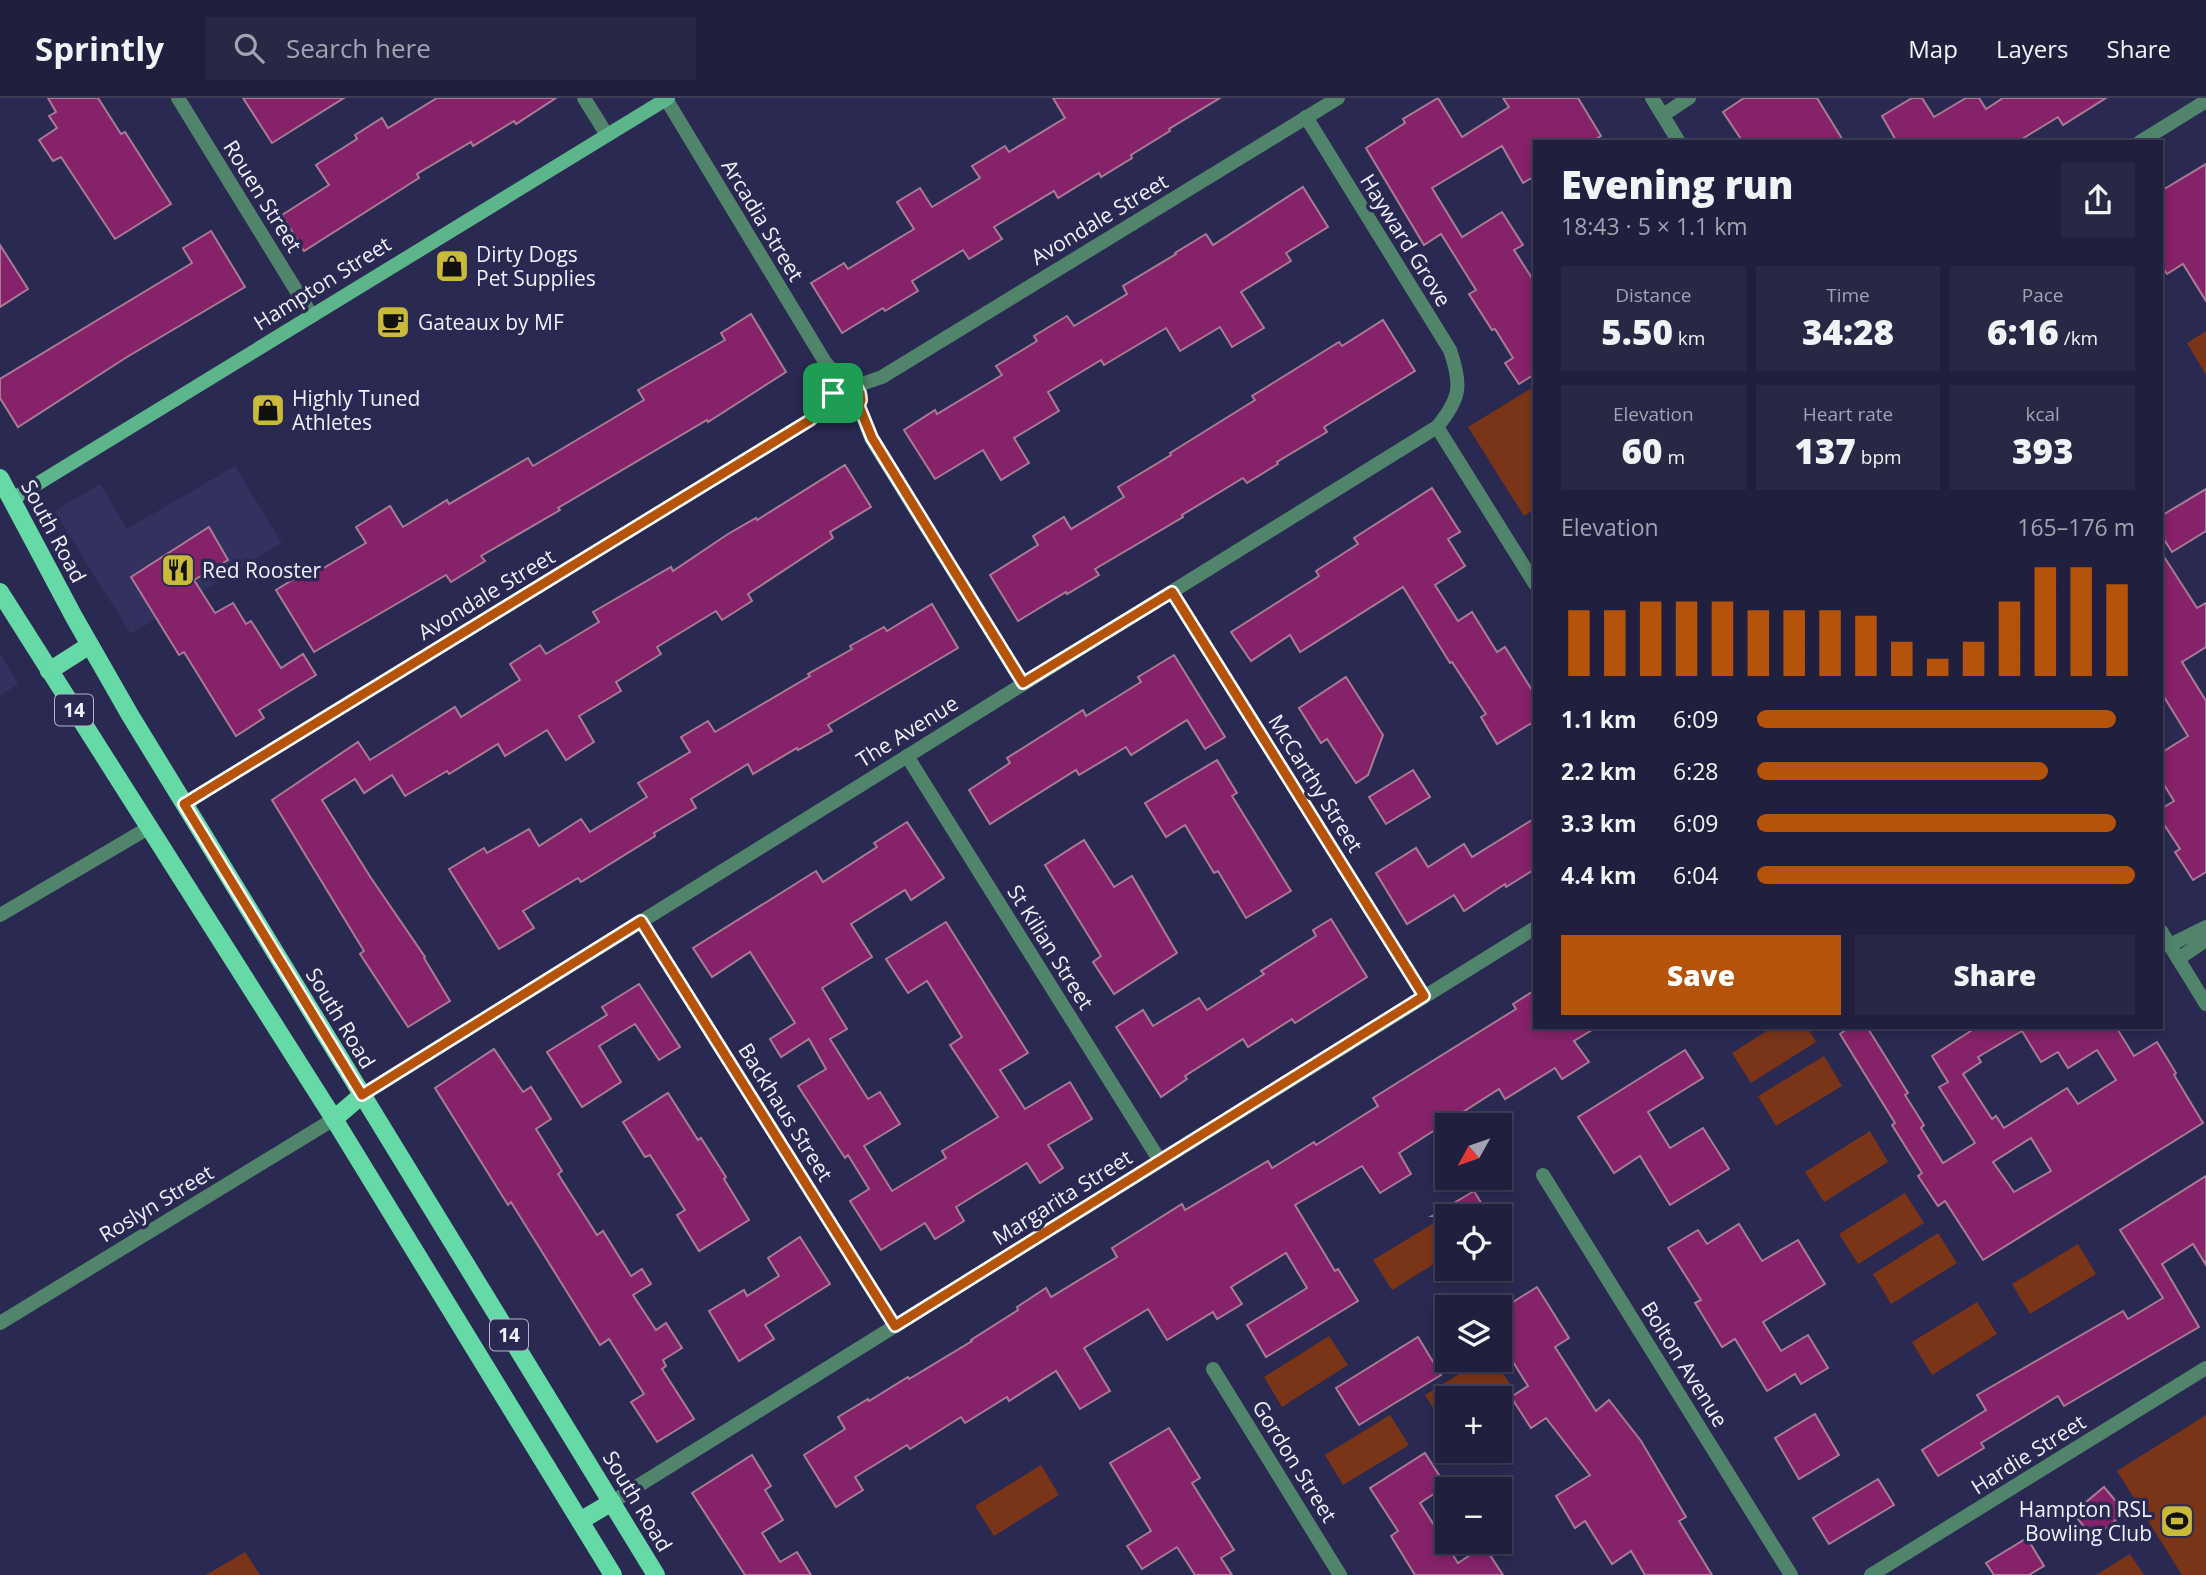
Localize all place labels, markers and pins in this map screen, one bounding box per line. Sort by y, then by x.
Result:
place label: Dirty Dogs Pet Supplies [476,240,596,292]
shop icon: Dirty Dogs Pet Supplies [433,247,471,285]
cafe icon: Gateaux by MF [374,303,412,341]
place label: Gateaux by MF [418,308,564,336]
pin [803,363,863,423]
place label: Highly Tuned Athletes [292,384,420,436]
shop icon: Highly Tuned Athletes [249,391,287,429]
restaurant icon: Red Rooster [159,551,197,589]
place label: Red Rooster [202,556,322,584]
place label: Hampton RSL Bowling Club [2019,1495,2152,1547]
sports icon: Hampton RSL Bowling Club [2158,1502,2196,1540]

